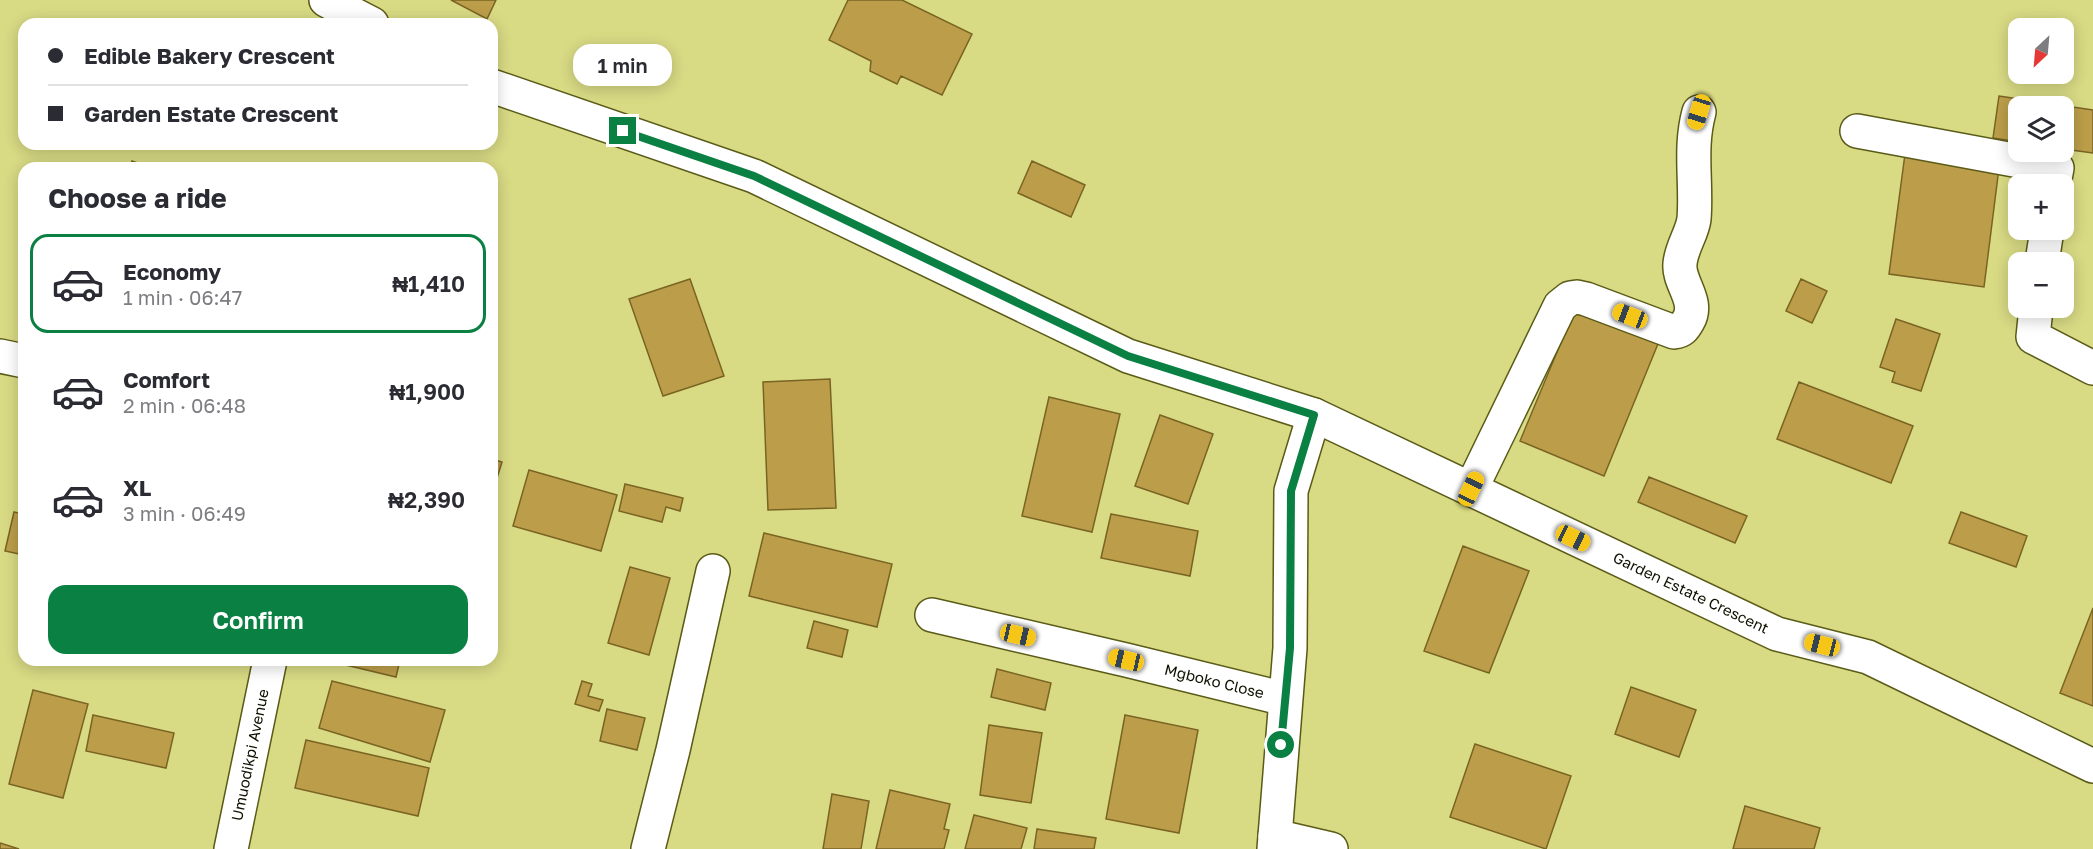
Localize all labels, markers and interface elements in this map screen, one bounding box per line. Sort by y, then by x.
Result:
north arrow [2008,18,2074,84]
map controls [2008,18,2074,318]
text: Edible Bakery Crescent [84,42,335,69]
callout: 1 min [574,44,672,86]
text: 1 min [597,53,648,77]
car [1685,92,1713,132]
button: layers [2008,96,2074,162]
text: Garden Estate Crescent [84,100,338,127]
route end [609,117,636,144]
button: + [2008,174,2074,240]
text: Choose a ride [48,182,227,214]
button: − [2008,252,2074,318]
icon: car [51,257,105,311]
text: Economy [123,258,221,285]
text: ₦1,410 [392,270,465,297]
text: 1 min · 06:47 [123,285,242,309]
car [1610,301,1650,331]
icon: car [51,365,105,419]
text: Comfort [123,366,210,393]
text: ₦1,900 [389,378,465,405]
text: 2 min · 06:48 [123,393,246,417]
car [1455,469,1487,509]
icon: car [51,473,105,527]
text: XL [123,474,151,501]
text: ₦2,390 [388,486,465,513]
text: 3 min · 06:49 [123,501,246,525]
car [1553,522,1593,554]
street label: Garden Estate Crescent [1610,548,1772,637]
button: Confirm [48,585,468,654]
car [998,622,1038,648]
car [1802,632,1842,658]
car [1106,647,1146,673]
street label: Mgboko Close [1163,660,1266,702]
street label: Umuodikpi Avenue [227,687,272,822]
route start [1267,731,1294,758]

